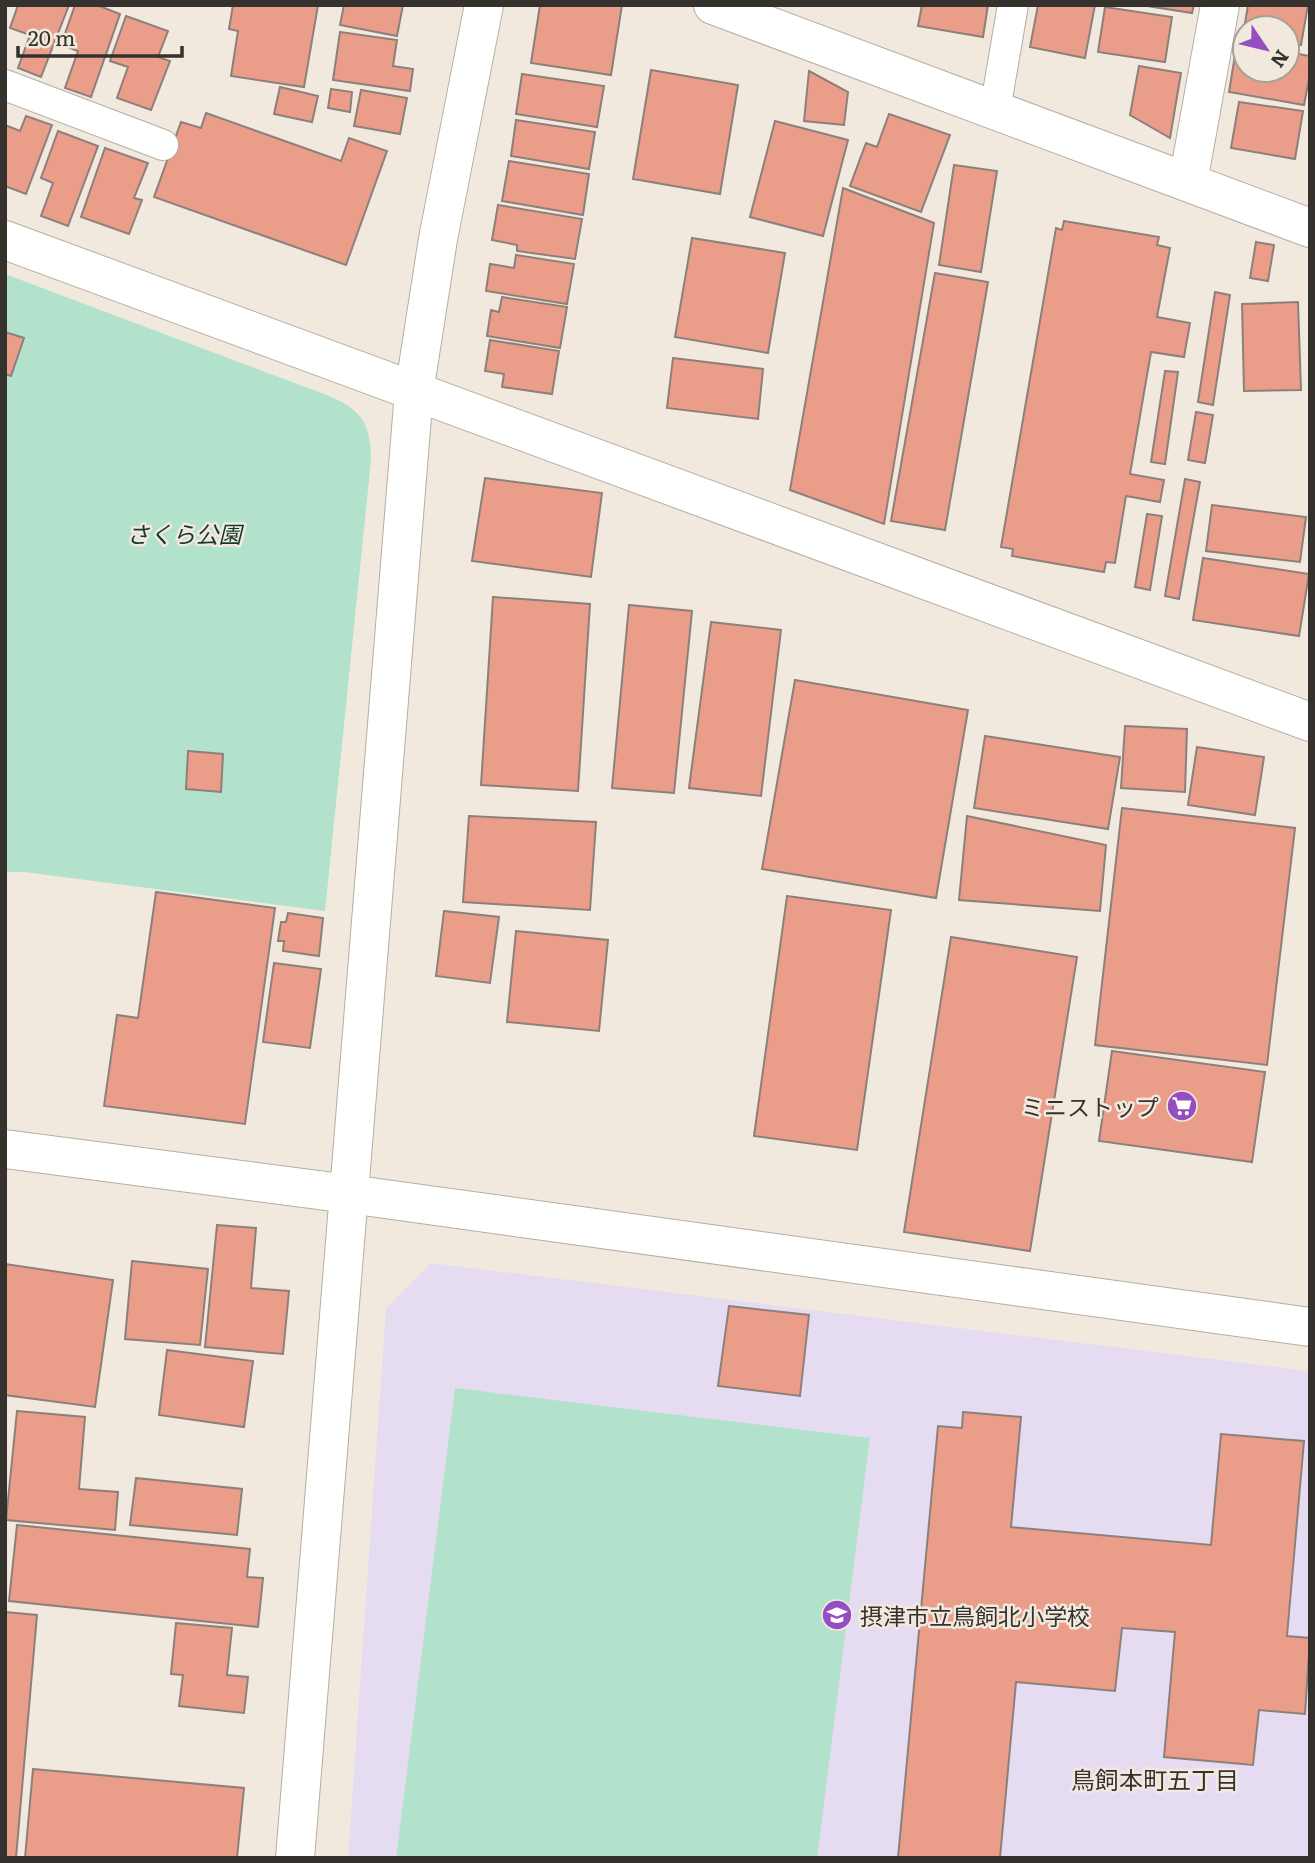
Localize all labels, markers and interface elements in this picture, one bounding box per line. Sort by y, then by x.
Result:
scale bar [18,14,182,58]
north arrow [1231,14,1301,84]
text: 20 m [28,21,75,52]
text: N [1265,45,1297,74]
park label: さくら公園 [127,516,245,550]
place label: ミニストップ [1021,1089,1159,1123]
supermarket icon: ミニストップ [1165,1089,1199,1123]
school or university icon: 摂津市立鳥飼北小学校 [820,1598,854,1632]
place label: 摂津市立鳥飼北小学校 [860,1598,1090,1632]
district label: 鳥飼本町五丁目 [1071,1761,1239,1796]

